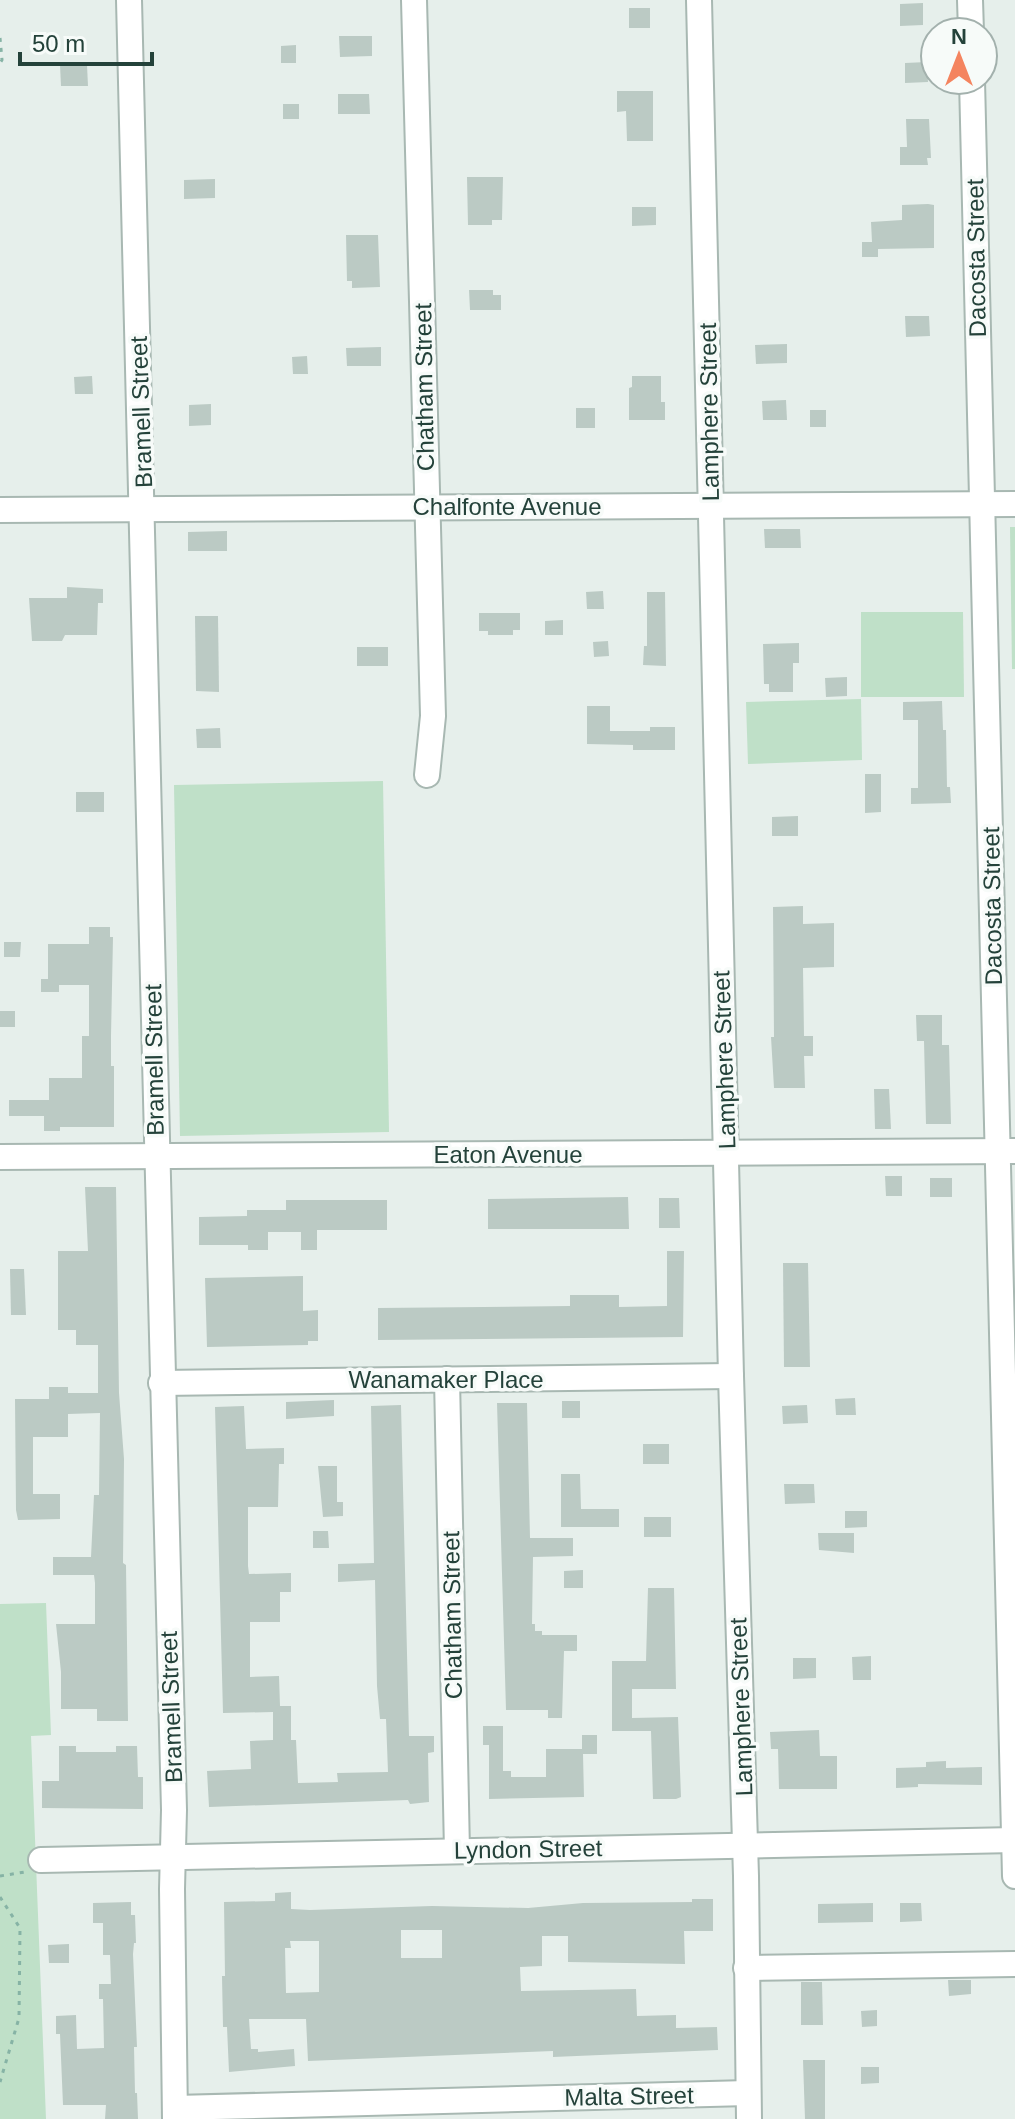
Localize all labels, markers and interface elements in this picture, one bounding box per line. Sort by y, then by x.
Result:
scale bar [20,16,152,66]
north arrow [919,16,999,96]
text: N [951,24,967,49]
text: 50 m [32,30,85,57]
street label: Dacosta Street [961,178,991,338]
street label: Chatham Street [409,302,439,471]
street label: Lamphere Street [694,322,724,502]
street label: Bramell Street [125,335,157,488]
street label: Chalfonte Avenue [412,493,602,520]
street label: Dacosta Street [977,826,1007,986]
street label: Lamphere Street [707,970,741,1150]
street label: Bramell Street [139,983,169,1136]
street label: Eaton Avenue [433,1141,583,1168]
street label: Wanamaker Place [348,1366,544,1393]
street label: Chatham Street [437,1530,467,1699]
street label: Lamphere Street [724,1617,758,1797]
street label: Bramell Street [155,1630,187,1783]
street label: Lyndon Street [454,1834,603,1864]
street label: Malta Street [564,2081,694,2111]

